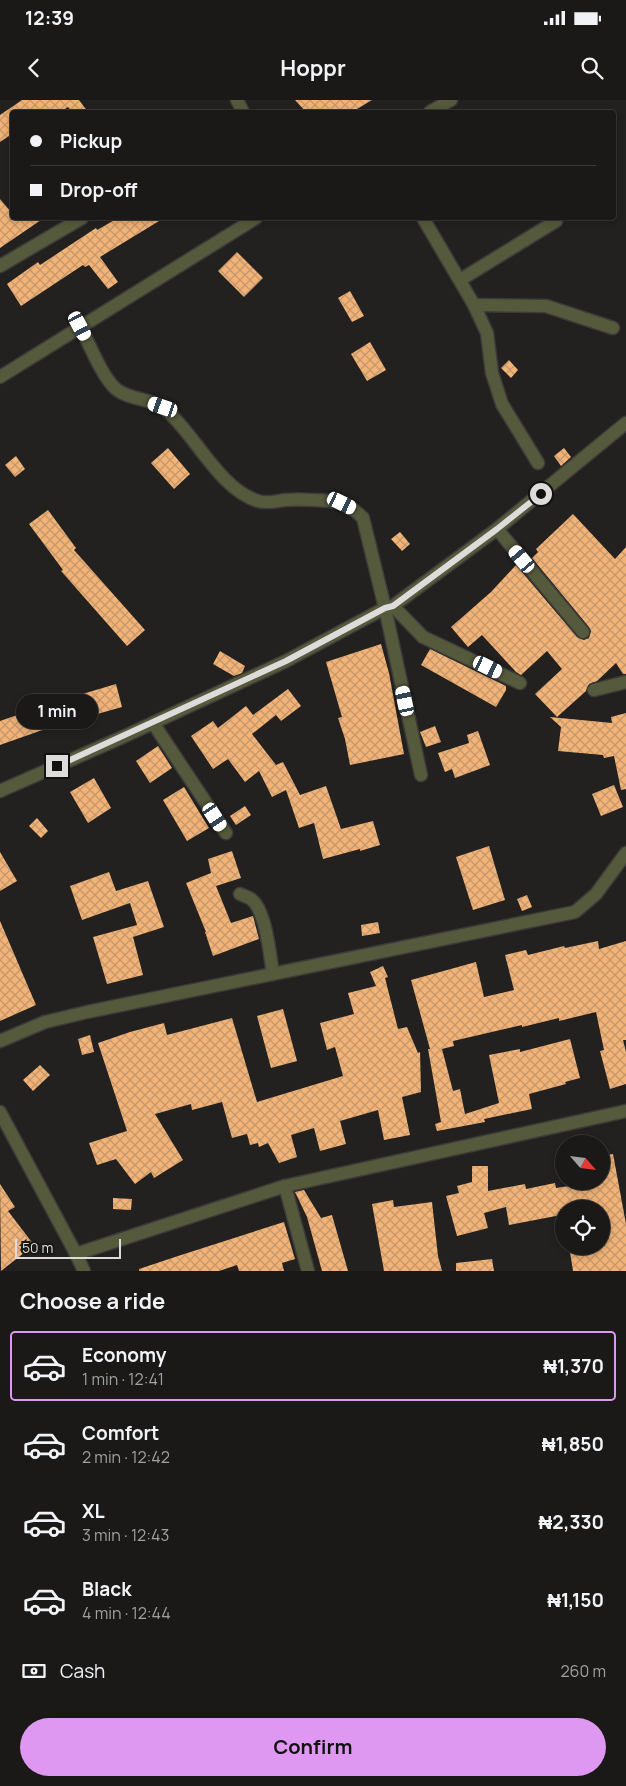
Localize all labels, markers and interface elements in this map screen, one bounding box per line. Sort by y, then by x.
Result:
text: 12:39 [25,5,74,31]
text: Hoppr [280,53,346,83]
icon: back [20,54,48,82]
icon: search [578,54,606,82]
text: Pickup [60,128,122,154]
text: Drop-off [60,177,137,203]
car [66,309,93,343]
car [146,395,179,419]
route start [530,483,552,505]
car [325,490,358,516]
car [506,543,537,575]
car [471,654,504,680]
car [394,685,415,717]
callout: 1 min [16,694,98,728]
text: 1 min [37,700,77,722]
route end [46,755,68,777]
car [200,800,229,834]
north arrow [555,1135,610,1190]
map controls [555,1135,610,1255]
button: locate [555,1200,610,1255]
scale bar [15,1236,121,1259]
text: 50 m [22,1238,53,1257]
text: Choose a ride [20,1286,165,1316]
text: Economy [82,1342,166,1368]
icon: car [22,1344,67,1389]
text: ₦1,370 [543,1353,604,1379]
text: 1 min · 12:41 [82,1368,164,1390]
text: Comfort [82,1420,159,1446]
icon: car [22,1422,67,1467]
text: ₦1,850 [542,1431,604,1457]
text: 2 min · 12:42 [82,1446,170,1468]
text: XL [82,1498,105,1524]
icon: car [22,1500,67,1545]
text: ₦2,330 [539,1509,604,1535]
text: 3 min · 12:43 [82,1524,169,1546]
text: Black [82,1576,131,1602]
icon: car [22,1578,67,1623]
text: ₦1,150 [547,1587,604,1613]
text: 4 min · 12:44 [82,1602,171,1624]
icon: cash [20,1657,48,1685]
text: Cash [60,1658,105,1684]
text: 260 m [560,1660,606,1682]
button: Confirm [20,1718,606,1776]

